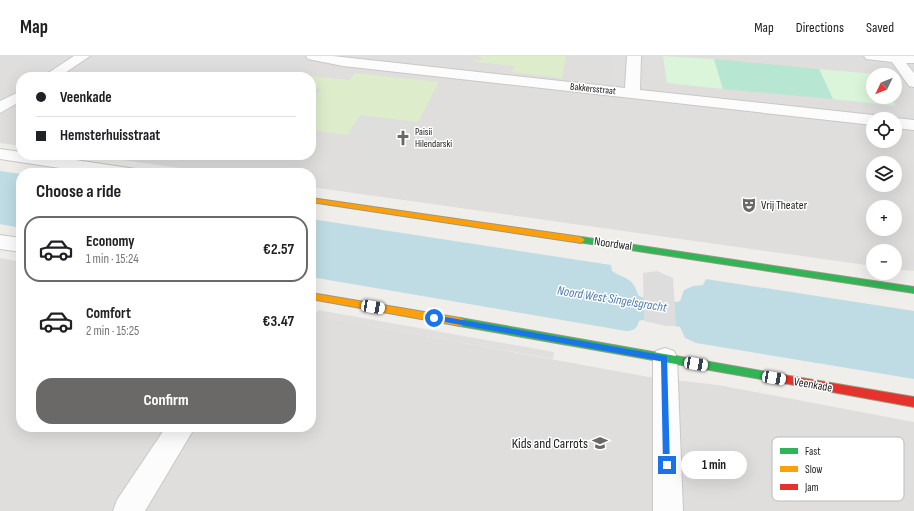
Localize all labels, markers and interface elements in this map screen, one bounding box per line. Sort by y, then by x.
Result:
text: Map [20,16,48,39]
text: Map [754,19,774,36]
text: Directions [796,19,844,36]
text: Saved [866,19,894,36]
north arrow [866,68,902,104]
map controls [866,68,902,280]
street label: Bakkersstraat [569,81,617,97]
text: Veenkade [60,88,112,107]
button: locate [866,112,902,148]
text: Hemsterhuisstraat [60,126,160,145]
place label: Paisii Hilendarski [415,126,452,150]
church icon: Paisii Hilendarski [394,129,412,147]
button: layers [866,156,902,192]
text: Choose a ride [36,181,121,202]
theatre icon: Vrij Theater [740,196,758,214]
place label: Vrij Theater [761,198,808,213]
button: + [866,200,902,236]
icon: car [38,231,74,267]
text: Economy [86,232,135,251]
street label: Noordwal [593,234,633,254]
text: €2.57 [263,240,294,259]
button: − [866,244,902,280]
text: 1 min · 15:24 [86,251,139,267]
water label: Noord West Singelsgracht [556,282,669,316]
car [360,299,386,315]
icon: car [38,303,74,339]
text: Comfort [86,304,131,323]
route start [425,309,443,327]
text: €3.47 [263,312,294,331]
text: 2 min · 15:25 [86,323,139,339]
car [683,356,709,372]
car [761,370,787,386]
street label: Veenkade [793,374,834,396]
button: Confirm [36,378,296,424]
school or university icon: Kids and Carrots [591,434,609,452]
place label: Kids and Carrots [512,435,588,452]
legend [772,437,904,501]
text: Fast [805,445,821,458]
callout: 1 min [681,451,747,479]
route end [658,456,676,474]
text: 1 min [702,457,726,473]
text: Slow [805,463,822,476]
text: Jam [804,481,819,494]

